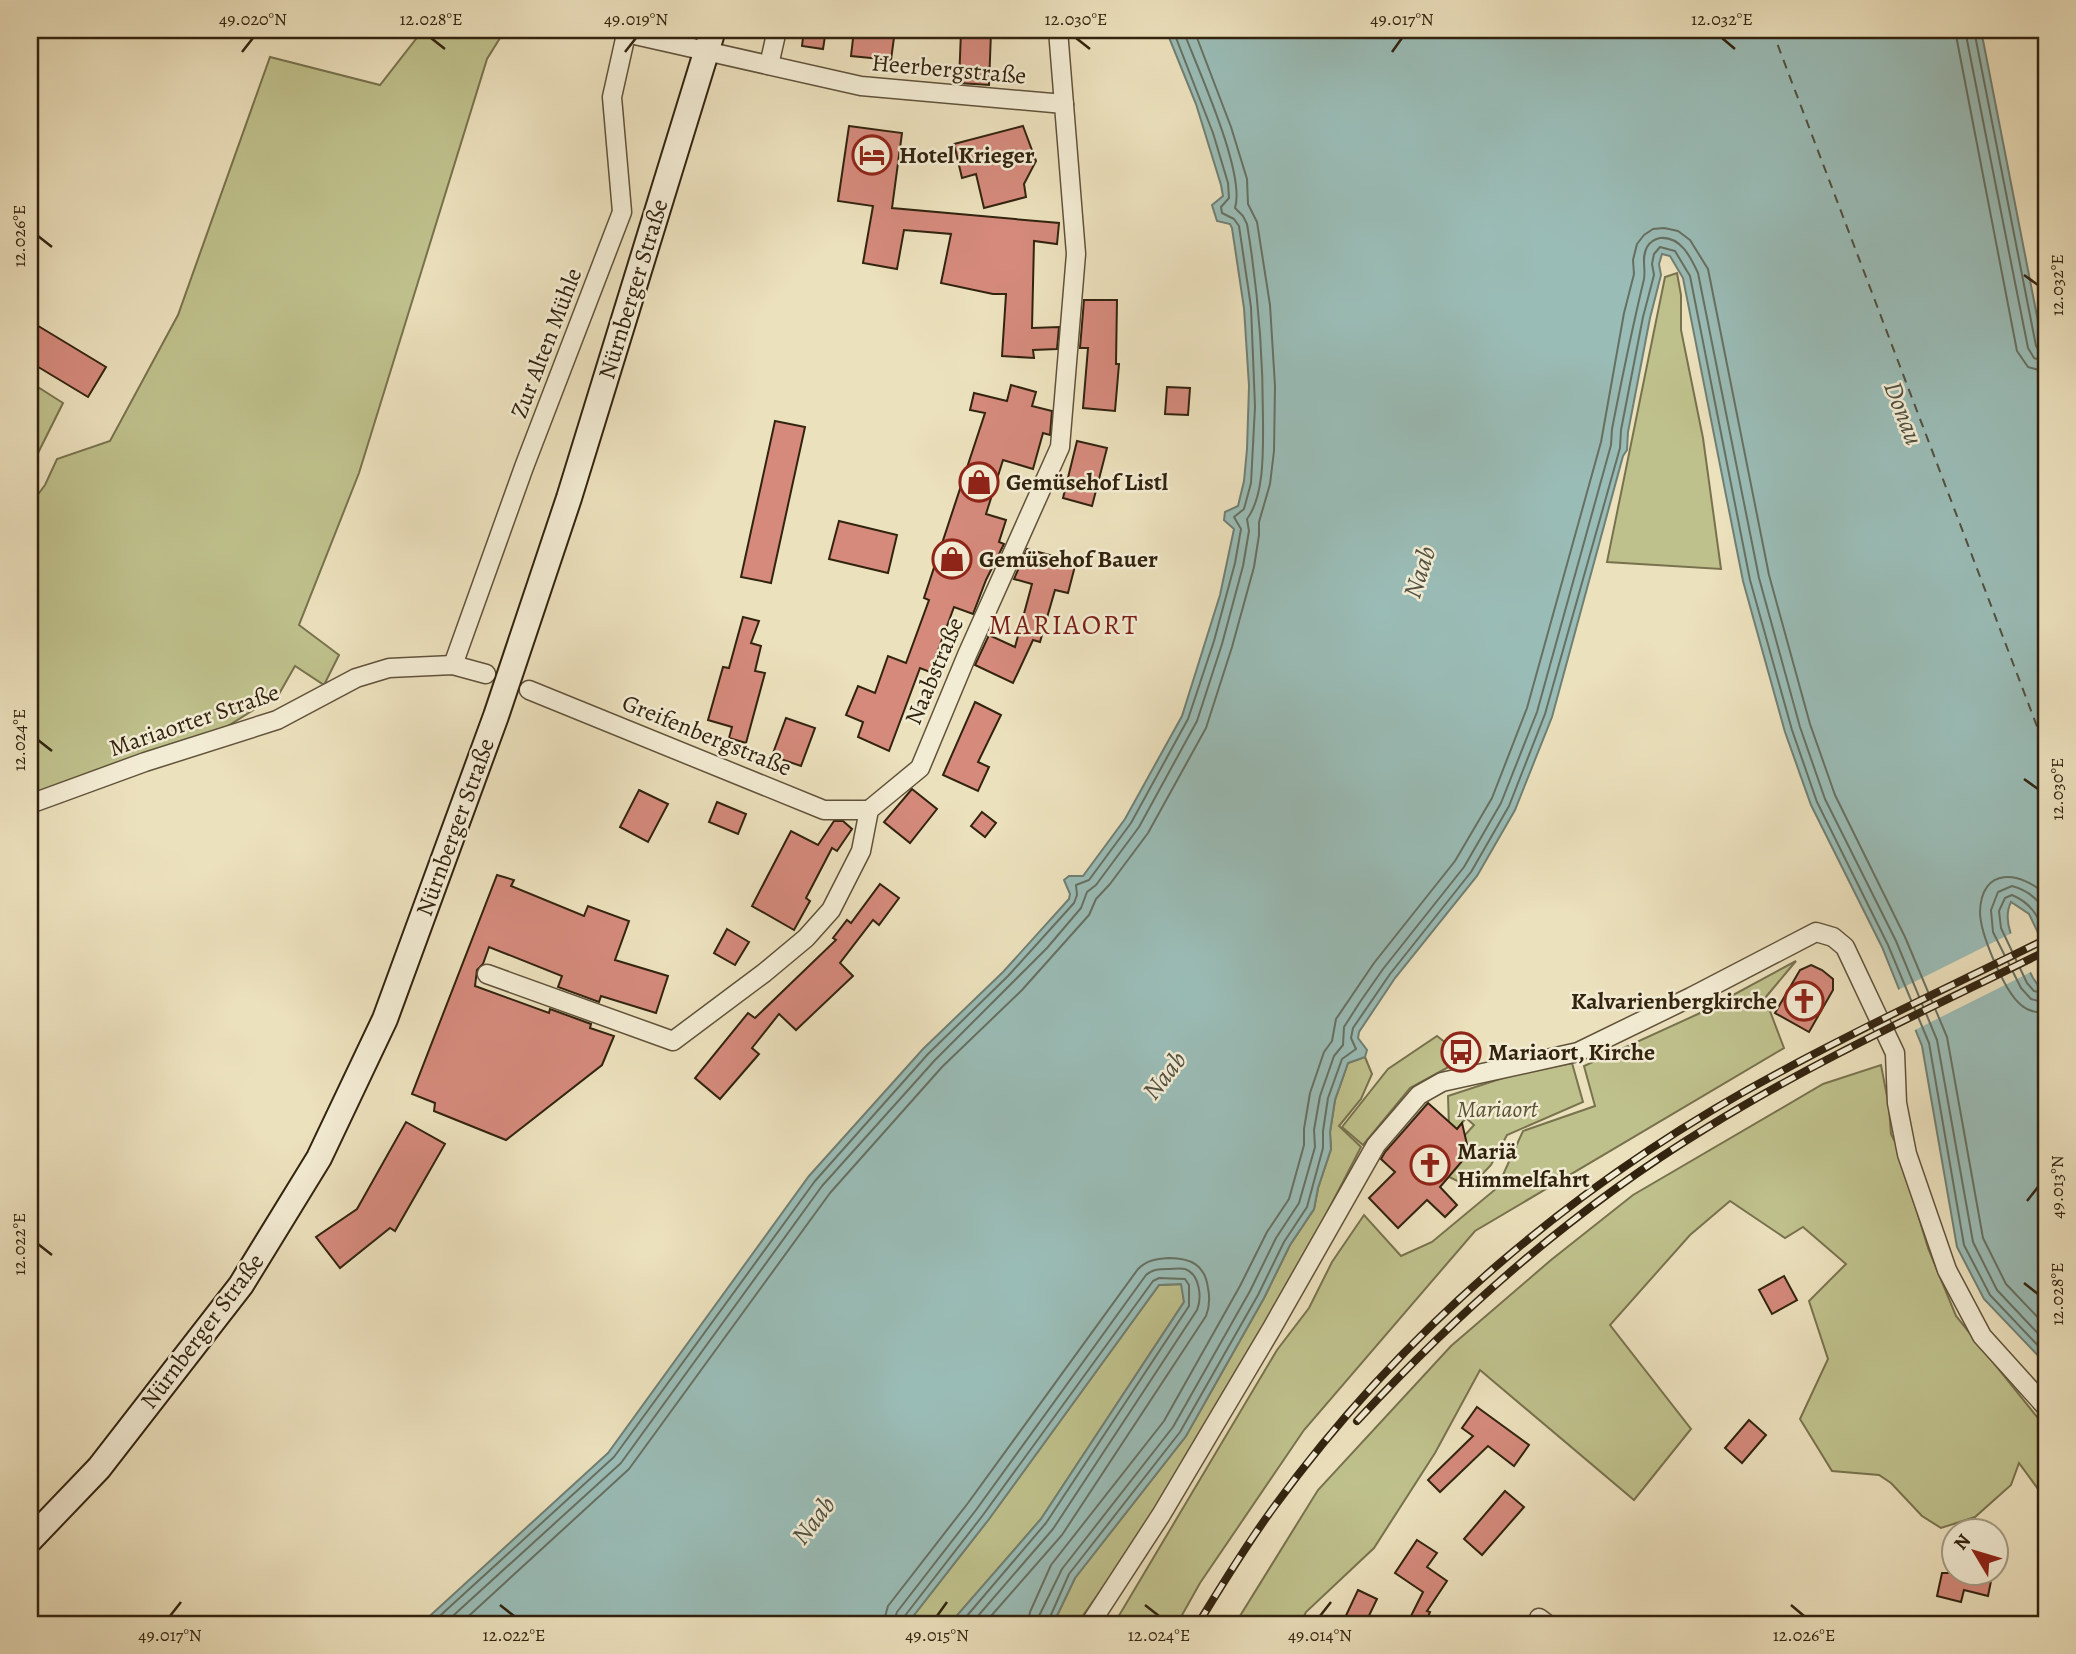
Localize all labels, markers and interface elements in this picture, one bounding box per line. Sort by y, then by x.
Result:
text: 49.020°N [219,7,287,31]
text: 12.028°E [399,7,463,31]
text: 49.019°N [604,7,668,31]
text: 12.030°E [1045,7,1107,31]
text: 49.017°N [1370,7,1434,31]
text: 12.032°E [1691,7,1753,31]
street label: Heerbergstraße [870,46,1028,92]
hotel icon: Hotel Krieger [851,134,893,176]
place label: Hotel Krieger [899,139,1035,171]
street label: Nürnberger Straße [590,195,676,383]
text: 12.026°E [7,205,31,267]
text: 12.032°E [2045,254,2069,316]
street label: Zur Alten Mühle [503,263,589,423]
water label: Donau [1875,376,1932,450]
shop icon: Gemüsehof Listl [958,461,1000,503]
place label: Gemüsehof Listl [1006,466,1169,498]
shop icon: Gemüsehof Bauer [931,538,973,580]
water label: Naab [1395,541,1444,603]
place label: Gemüsehof Bauer [979,543,1158,575]
district label: MARIAORT [989,606,1139,644]
street label: Naabstraße [897,612,971,730]
street label: Mariaorter Straße [105,676,283,764]
street label: Greifenbergstraße [617,686,797,784]
text: 12.024°E [7,709,31,771]
street label: Nürnberger Straße [408,734,502,920]
text: 12.030°E [2045,758,2069,820]
church icon: Kalvarienbergkirche [1783,980,1825,1022]
place label: Kalvarienbergkirche [1571,985,1777,1017]
bus stop icon: Mariaort, Kirche [1440,1031,1482,1073]
place label: Mariaort, Kirche [1488,1036,1655,1068]
water label: Naab [1134,1044,1195,1107]
park label: Mariaort [1457,1093,1538,1125]
place label: Mariä Himmelfahrt [1457,1135,1590,1195]
church icon: Mariä Himmelfahrt [1409,1144,1451,1186]
text: 49.013°N [2045,1155,2069,1219]
text: 12.022°E [7,1213,31,1275]
street label: Nürnberger Straße [133,1247,271,1415]
text: 12.028°E [2045,1262,2069,1326]
water label: Naab [783,1489,844,1552]
north arrow [1940,1518,2010,1588]
text: N [1948,1529,1977,1556]
text: 49.017°N [138,1623,202,1647]
text: 12.022°E [483,1623,545,1647]
text: 49.015°N [905,1623,969,1647]
text: 12.024°E [1128,1623,1190,1647]
text: 49.014°N [1288,1623,1352,1647]
text: 12.026°E [1773,1623,1835,1647]

